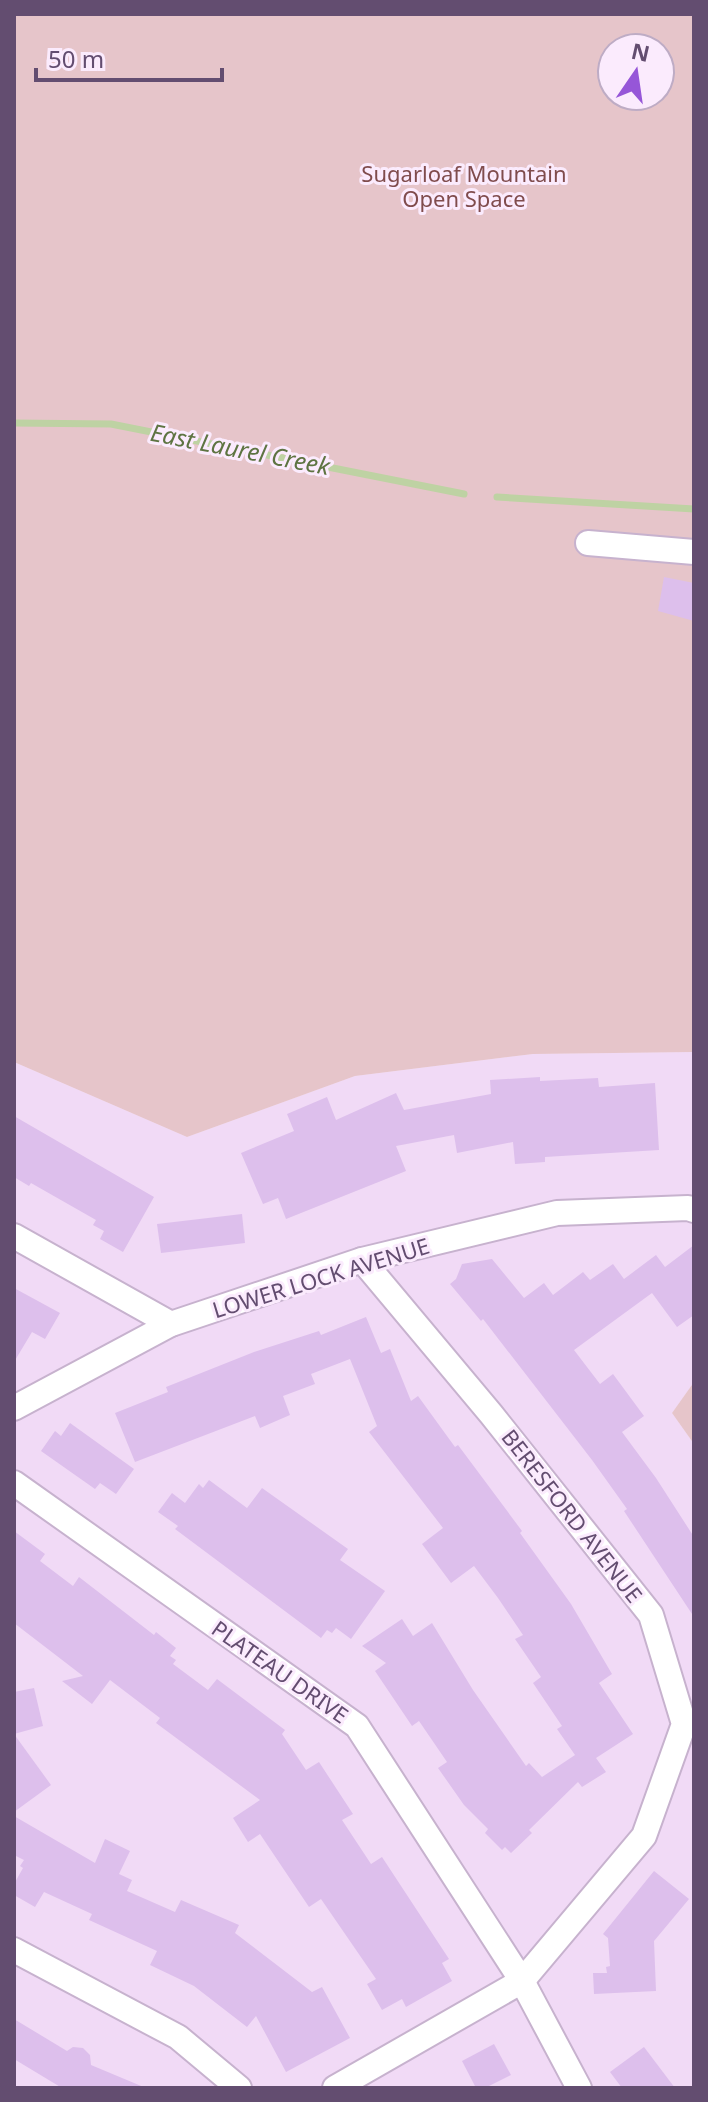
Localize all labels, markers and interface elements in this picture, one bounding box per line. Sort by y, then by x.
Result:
scale bar [36,32,222,82]
north arrow [596,32,676,112]
text: N [629,35,653,68]
text: 50 m [48,42,104,75]
park label: Sugarloaf Mountain Open Space [361,158,567,213]
water label: East Laurel Creek [148,415,334,482]
street label: LOWER LOCK AVENUE [209,1230,433,1324]
street label: BERESFORD AVENUE [496,1423,650,1608]
street label: PLATEAU DRIVE [206,1613,355,1729]

